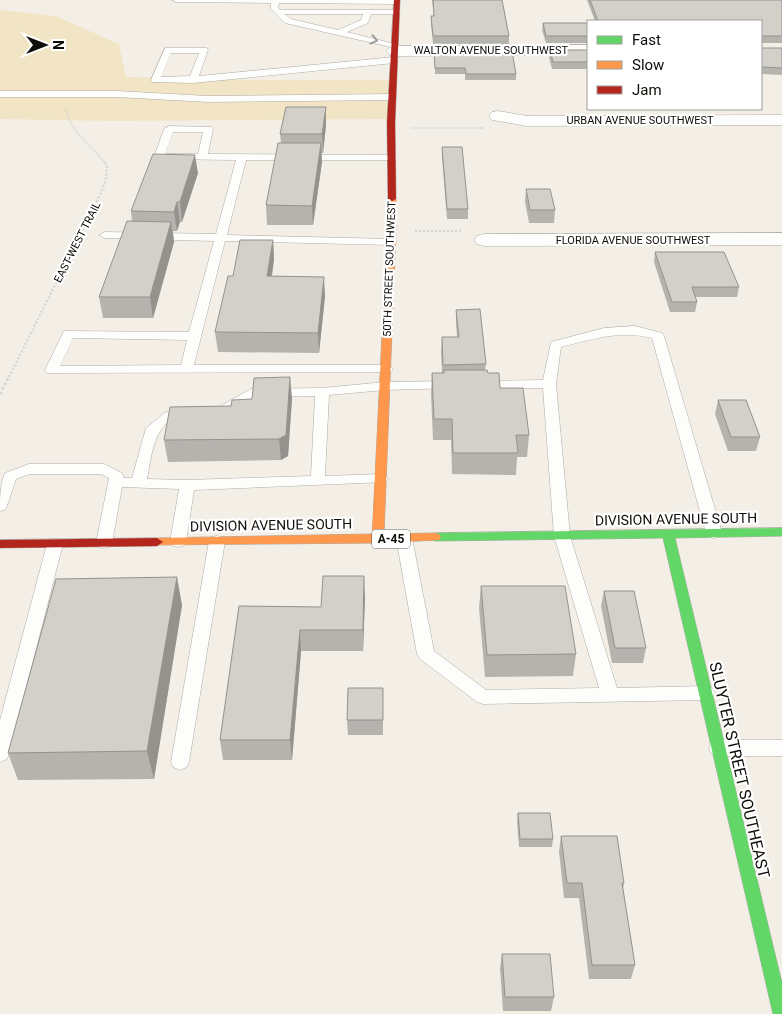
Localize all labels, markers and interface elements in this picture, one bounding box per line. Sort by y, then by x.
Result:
north arrow [20,20,70,70]
legend [587,20,762,110]
text: Fast [632,31,661,49]
one-way arrow [370,34,379,45]
text: N [50,40,66,50]
street label: WALTON AVENUE SOUTHWEST [414,44,569,57]
text: Slow [632,56,664,74]
text: Jam [632,81,662,99]
street label: URBAN AVENUE SOUTHWEST [566,114,714,127]
street label: EAST-WEST TRAIL [51,199,104,285]
street label: 50TH STREET SOUTHWEST [381,200,398,337]
street label: FLORIDA AVENUE SOUTHWEST [556,234,711,247]
street label: DIVISION AVENUE SOUTH [595,510,757,528]
street label: DIVISION AVENUE SOUTH [190,516,352,534]
road number: A-45 [372,530,410,548]
street label: SLUYTER STREET SOUTHEAST [705,660,774,880]

